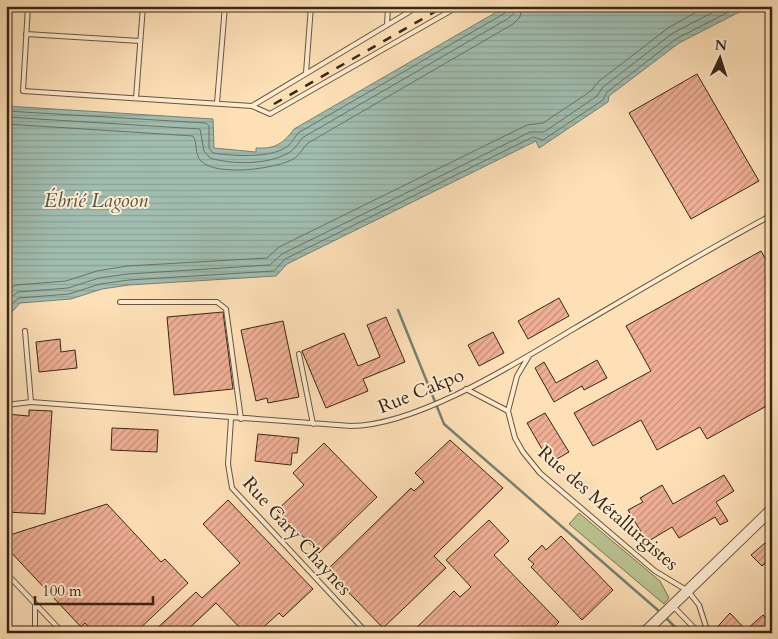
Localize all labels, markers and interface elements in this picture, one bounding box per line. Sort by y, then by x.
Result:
north arrow [696,32,746,82]
text: N [714,36,728,55]
water label: Ébrié Lagoon [44,187,148,214]
street label: Rue Cakpo [374,362,468,420]
street label: Rue des Métallurgistes [532,440,684,576]
street label: Rue Gary Chaynes [237,471,357,601]
scale bar [35,574,152,606]
text: 100 m [42,581,82,601]

